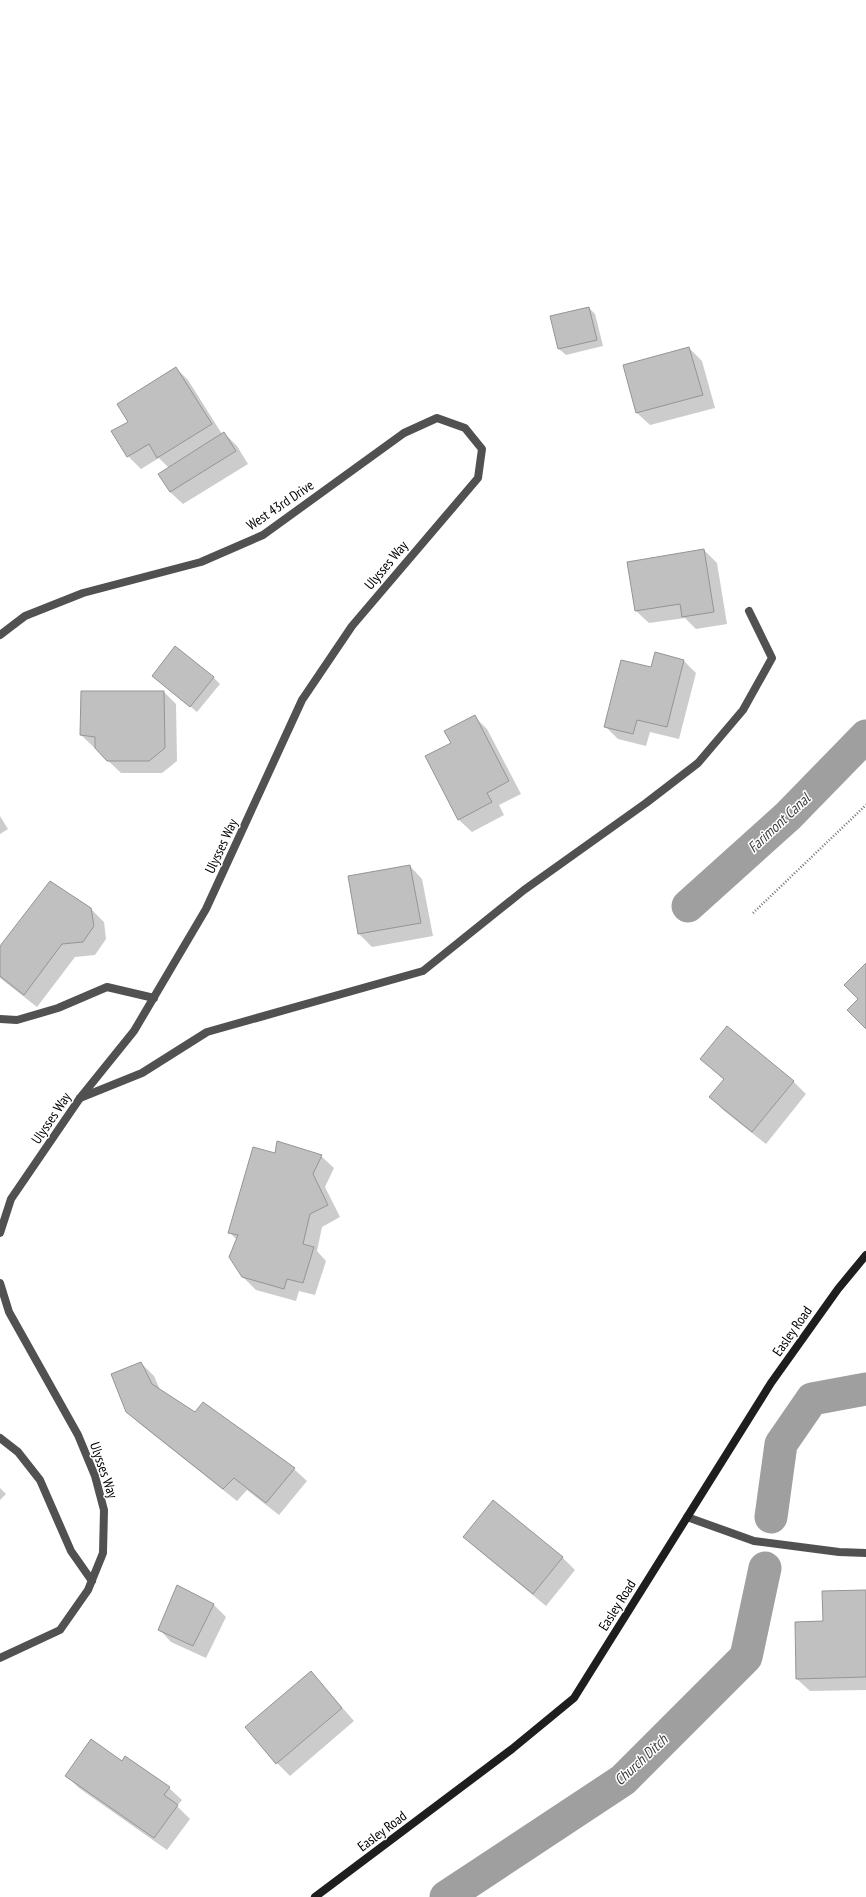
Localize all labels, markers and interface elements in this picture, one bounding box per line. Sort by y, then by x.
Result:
street label: West 43rd Drive [243,476,317,534]
street label: Ulysses Way [360,536,412,593]
water label: Farimont Canal [743,788,815,856]
street label: Ulysses Way [201,815,242,876]
street label: Ulysses Way [27,1088,75,1147]
street label: Easley Road [768,1303,816,1359]
street label: Ulysses Way [86,1439,122,1501]
street label: Easley Road [594,1576,640,1634]
water label: Church Ditch [610,1729,672,1789]
street label: Easley Road [354,1807,410,1855]

